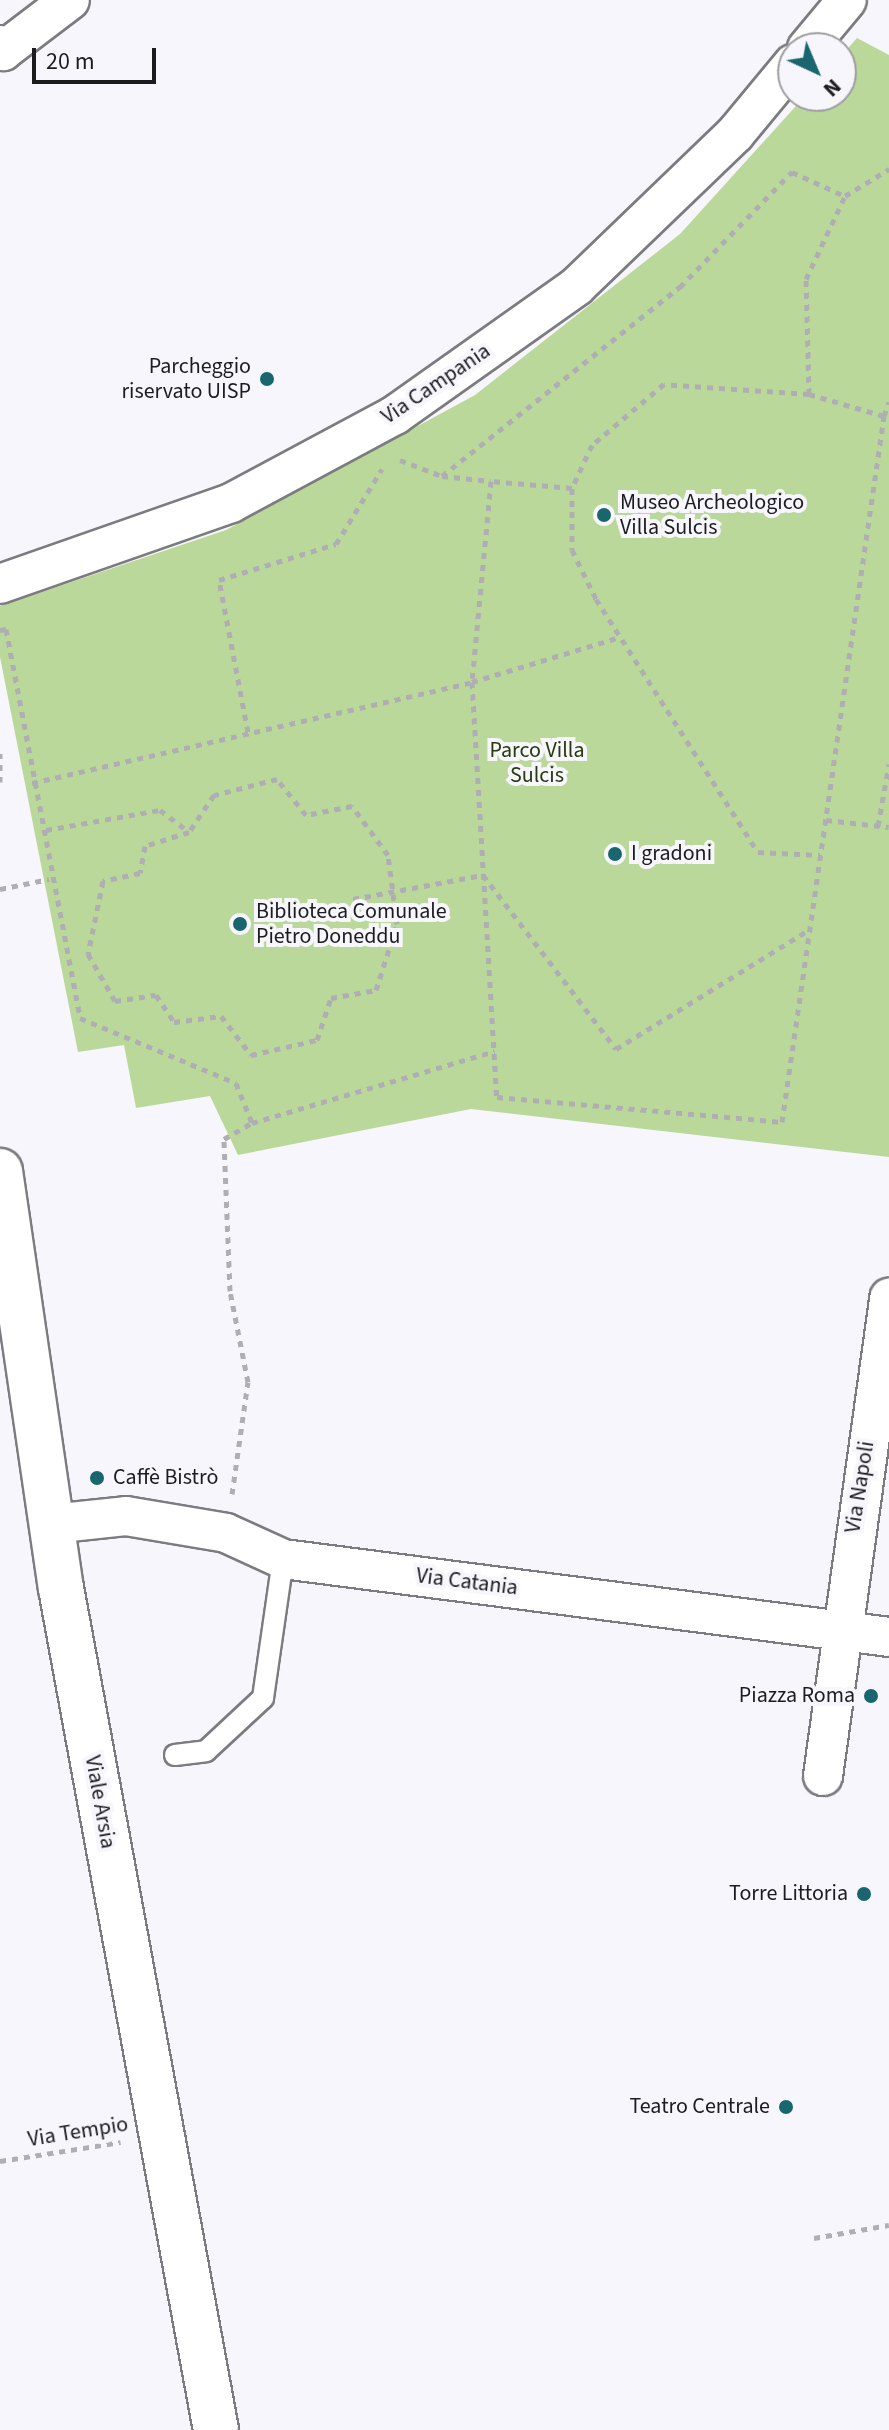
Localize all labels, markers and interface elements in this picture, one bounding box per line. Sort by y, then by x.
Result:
scale bar [36,32,160,82]
north arrow [777,32,857,112]
text: 20 m [46,44,95,79]
text: N [816,71,849,104]
street label: Via Campania [377,338,495,430]
place label: Parcheggio riservato UISP [121,353,251,404]
marker: Parcheggio riservato UISP [258,370,276,388]
place label: Museo Archeologico Villa Sulcis [620,489,804,540]
marker: Museo Archeologico Villa Sulcis [595,506,613,524]
park label: Parco Villa Sulcis [490,737,584,788]
place label: I gradoni [631,841,712,867]
marker: I gradoni [606,845,624,863]
place label: Biblioteca Comunale Pietro Doneddu [256,898,447,950]
marker: Biblioteca Comunale Pietro Doneddu [231,915,249,933]
street label: Via Napoli [840,1439,880,1535]
place label: Caffè Bistrò [113,1465,218,1491]
marker: Caffè Bistrò [88,1469,106,1487]
street label: Via Catania [415,1563,519,1601]
place label: Piazza Roma [739,1683,855,1709]
marker: Piazza Roma [862,1687,880,1705]
street label: Viale Arsia [79,1753,121,1851]
place label: Torre Littoria [729,1881,848,1907]
marker: Torre Littoria [855,1885,873,1903]
place label: Teatro Centrale [629,2094,770,2120]
marker: Teatro Centrale [777,2098,795,2116]
street label: Via Tempio [26,2111,130,2153]

